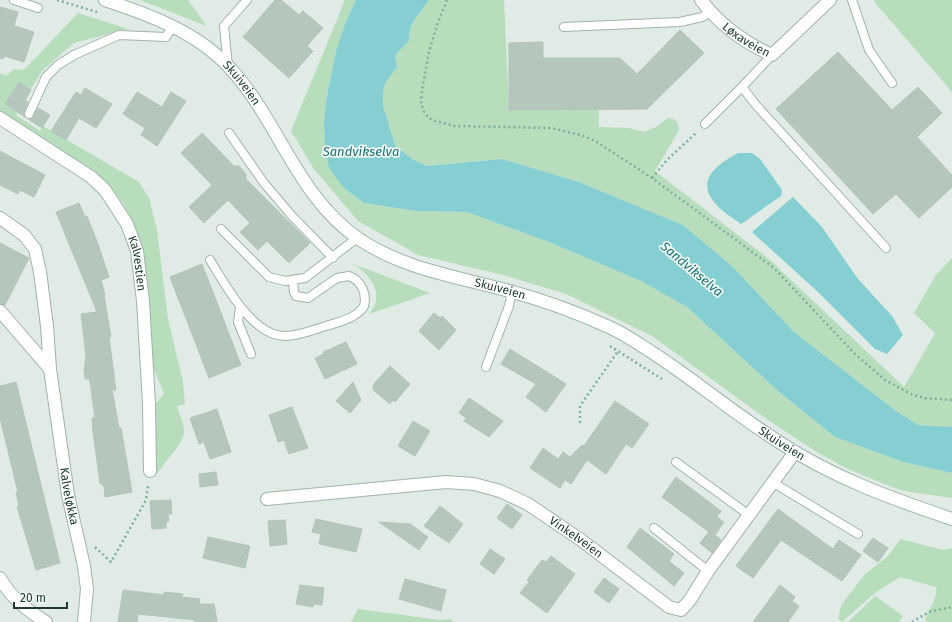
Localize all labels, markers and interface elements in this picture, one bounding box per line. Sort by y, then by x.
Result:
street label: Løxaveien [720,20,772,60]
street label: Skuiveien [220,58,263,108]
water label: Sandvikselva [322,144,399,159]
street label: Kalvestien [125,234,149,292]
water label: Sandvikselva [657,238,726,299]
street label: Skuiveien [473,275,527,302]
street label: Skuiveien [756,424,807,463]
street label: Kalveløkka [57,467,82,526]
street label: Vinkelveien [546,513,606,561]
scale bar [14,584,67,610]
text: 20 m [20,591,46,605]

